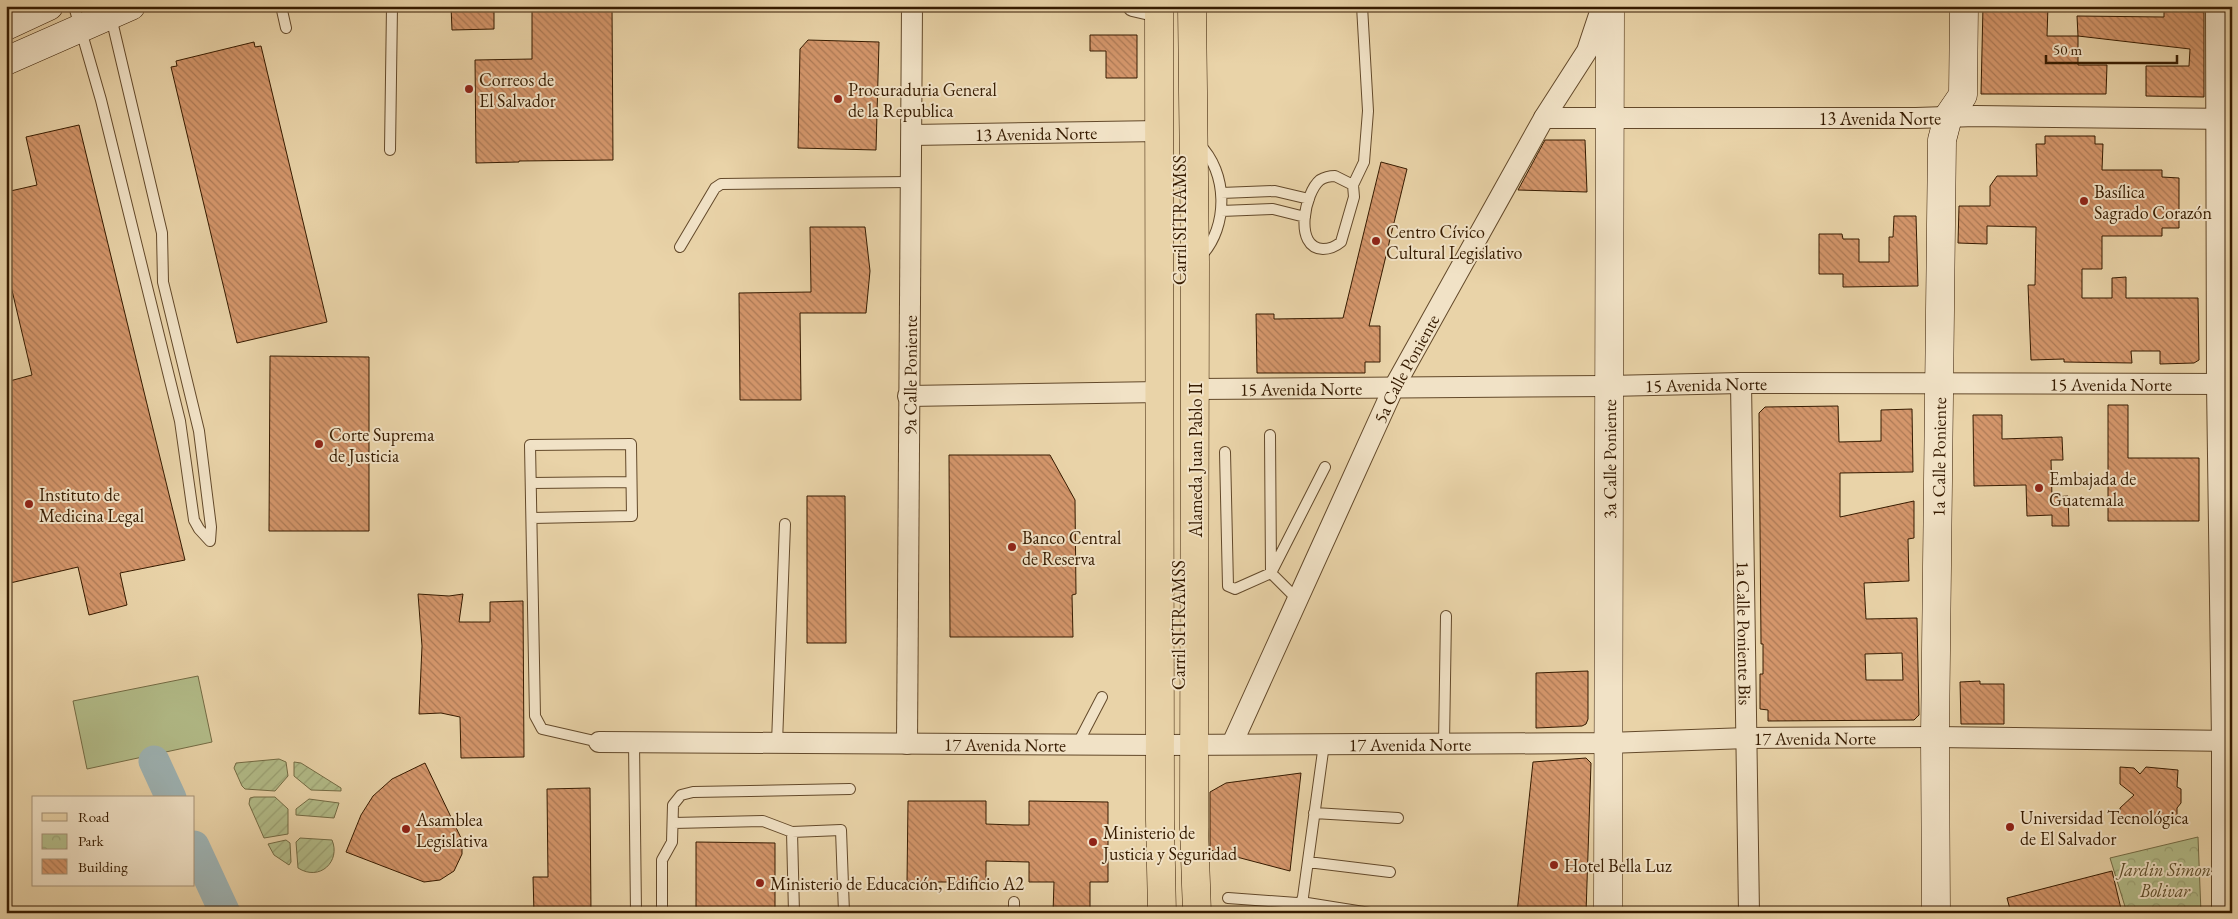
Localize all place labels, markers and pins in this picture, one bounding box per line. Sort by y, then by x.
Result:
place label: Correos de El Salvador [479,68,556,112]
place label: Procuraduria General de la Republica [848,78,997,122]
marker: Correos de El Salvador [463,83,475,95]
marker: Procuraduria General de la Republica [832,93,844,105]
place label: Basílica Sagrado Corazón [2094,180,2212,224]
marker: Basílica Sagrado Corazón [2078,195,2090,207]
place label: Centro Cívico Cultural Legislativo [1386,220,1522,264]
marker: Centro Cívico Cultural Legislativo [1370,235,1382,247]
place label: Corte Suprema de Justicia [329,423,435,467]
marker: Corte Suprema de Justicia [313,438,325,450]
place label: Embajada de Guatemala [2049,467,2136,511]
marker: Embajada de Guatemala [2033,482,2045,494]
place label: Instituto de Medicina Legal [39,483,144,527]
marker: Instituto de Medicina Legal [23,498,35,510]
place label: Banco Central de Reserva [1022,526,1121,570]
marker: Banco Central de Reserva [1006,541,1018,553]
place label: Universidad Tecnológica de El Salvador [2020,806,2190,850]
place label: Asamblea Legislativa [415,808,489,852]
place label: Ministerio de Justicia y Seguridad [1101,821,1238,865]
marker: Universidad Tecnológica de El Salvador [2004,821,2016,833]
marker: Asamblea Legislativa [400,823,412,835]
marker: Ministerio de Justicia y Seguridad [1087,836,1099,848]
place label: Hotel Bella Luz [1564,854,1672,877]
marker: Hotel Bella Luz [1548,859,1560,871]
place label: Ministerio de Educación, Edificio A2 [770,872,1024,895]
marker: Ministerio de Educación, Edificio A2 [754,877,766,889]

